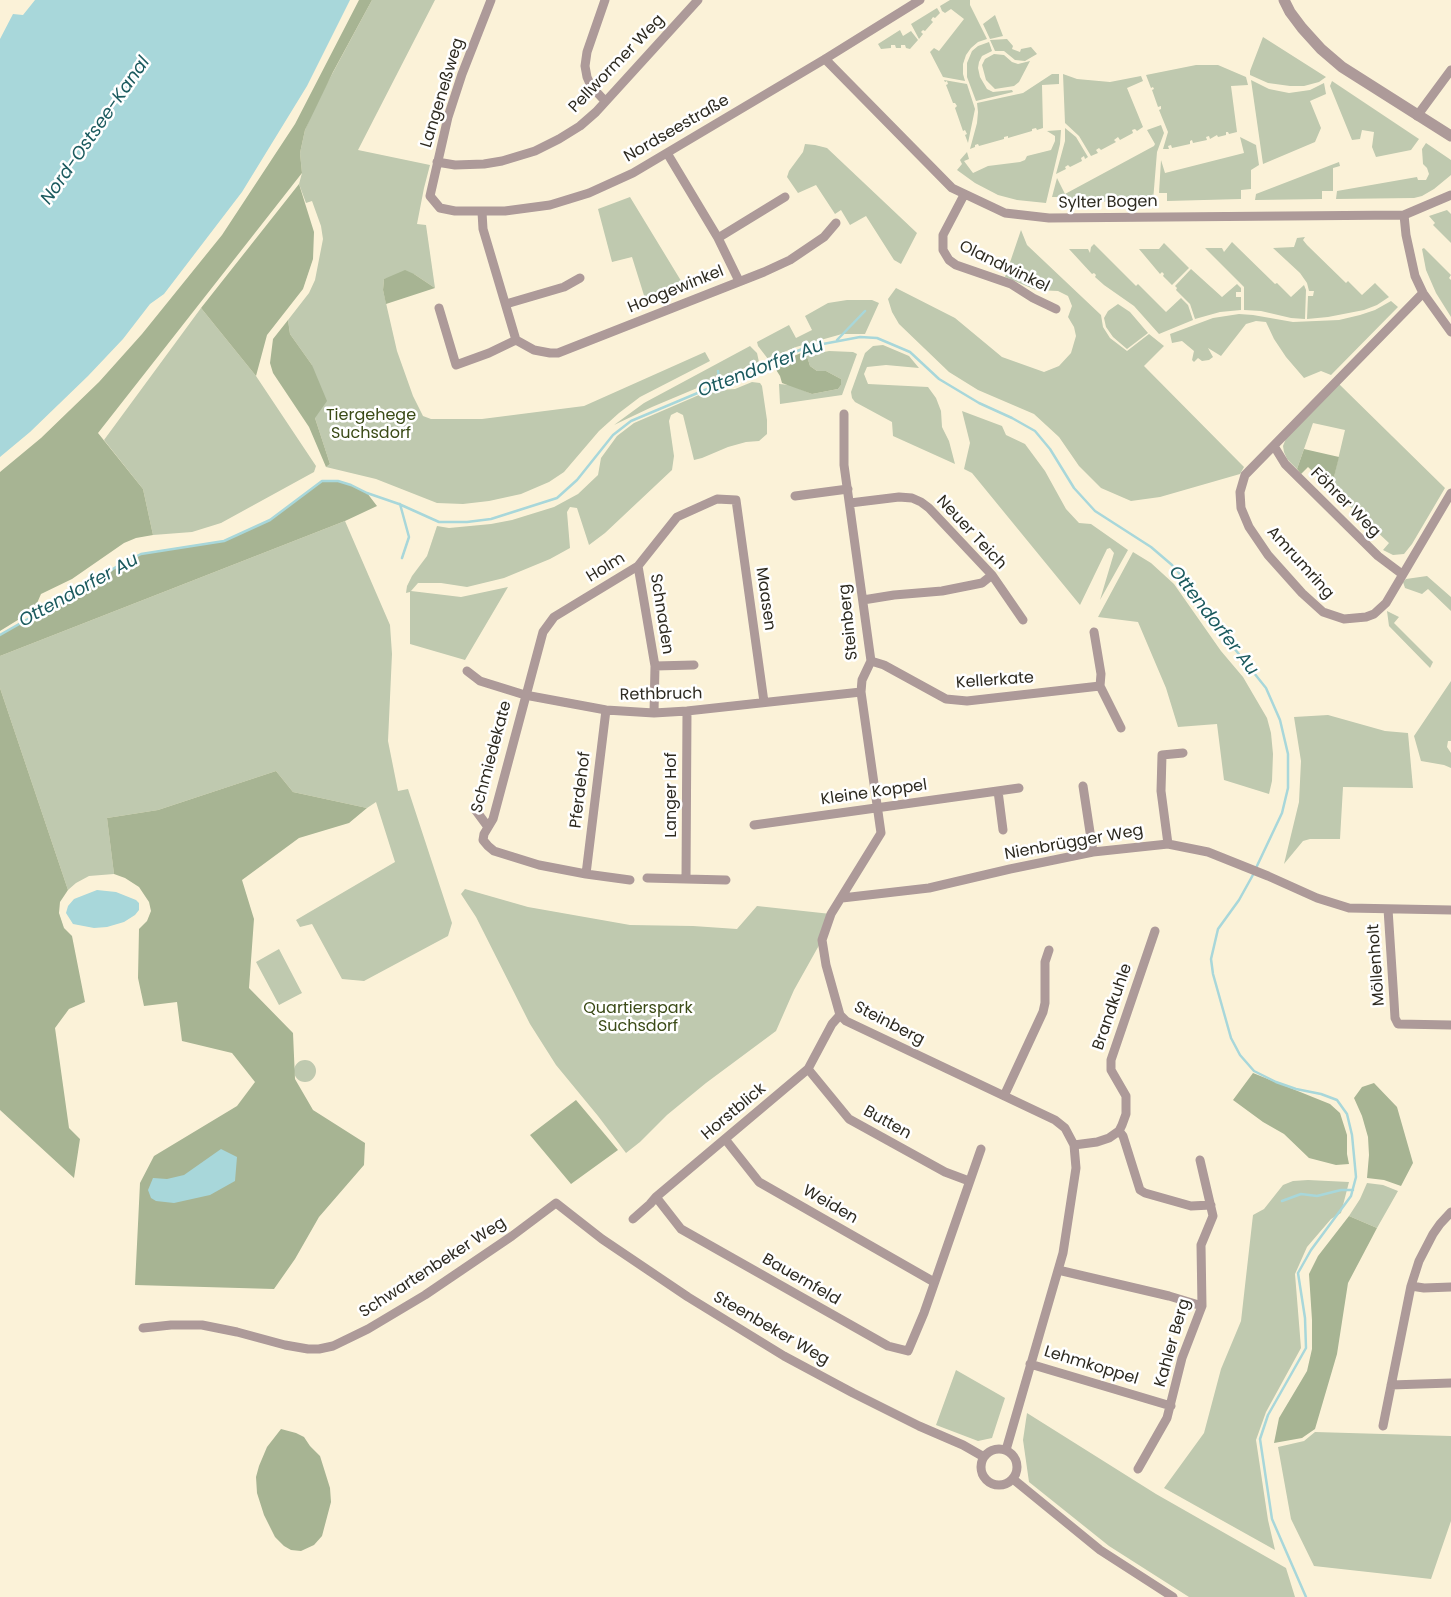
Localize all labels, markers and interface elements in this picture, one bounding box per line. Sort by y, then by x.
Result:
street label: Pellwormer Weg [565,11,669,117]
street label: Langeneßweg [417,36,469,150]
water label: Nord-Ostsee-Kanal [37,53,155,209]
street label: Nordseestraße [621,91,733,167]
street label: Sylter Bogen [1058,193,1158,213]
street label: Olandwinkel [956,237,1052,297]
street label: Hoogewinkel [625,262,727,318]
water label: Ottendorfer Au [695,335,827,403]
park label: Tiergehege Suchsdorf [326,406,416,444]
street label: Föhrer Weg [1306,464,1384,542]
street label: Neuer Teich [932,492,1010,574]
street label: Amrumring [1262,523,1338,603]
water label: Ottendorfer Au [16,549,142,633]
street label: Holm [583,549,629,587]
water label: Ottendorfer Au [1164,562,1262,680]
street label: Maasen [751,566,779,632]
street label: Schnaden [645,572,677,656]
street label: Steinberg [835,583,863,661]
street label: Kellerkate [955,669,1035,693]
street label: Rethbruch [619,685,703,705]
street label: Schmiedekate [468,699,516,815]
street label: Pferdehof [567,751,595,829]
street label: Langer Hof [662,752,682,838]
street label: Kleine Koppel [820,776,928,810]
street label: Nienbrügger Weg [1003,821,1145,865]
street label: Möllenholt [1365,923,1389,1007]
street label: Brandkuhle [1089,961,1137,1053]
street label: Steinberg [850,998,928,1050]
park label: Quartierspark Suchsdorf [583,999,693,1037]
street label: Horstblick [698,1080,770,1144]
street label: Butten [860,1102,914,1144]
street label: Weiden [799,1182,861,1228]
street label: Schwartenbeker Weg [356,1213,510,1323]
street label: Bauernfeld [759,1250,843,1310]
street label: Steenbeker Weg [710,1288,832,1370]
street label: Kahler Berg [1151,1296,1195,1390]
street label: Lehmkoppel [1042,1343,1140,1389]

